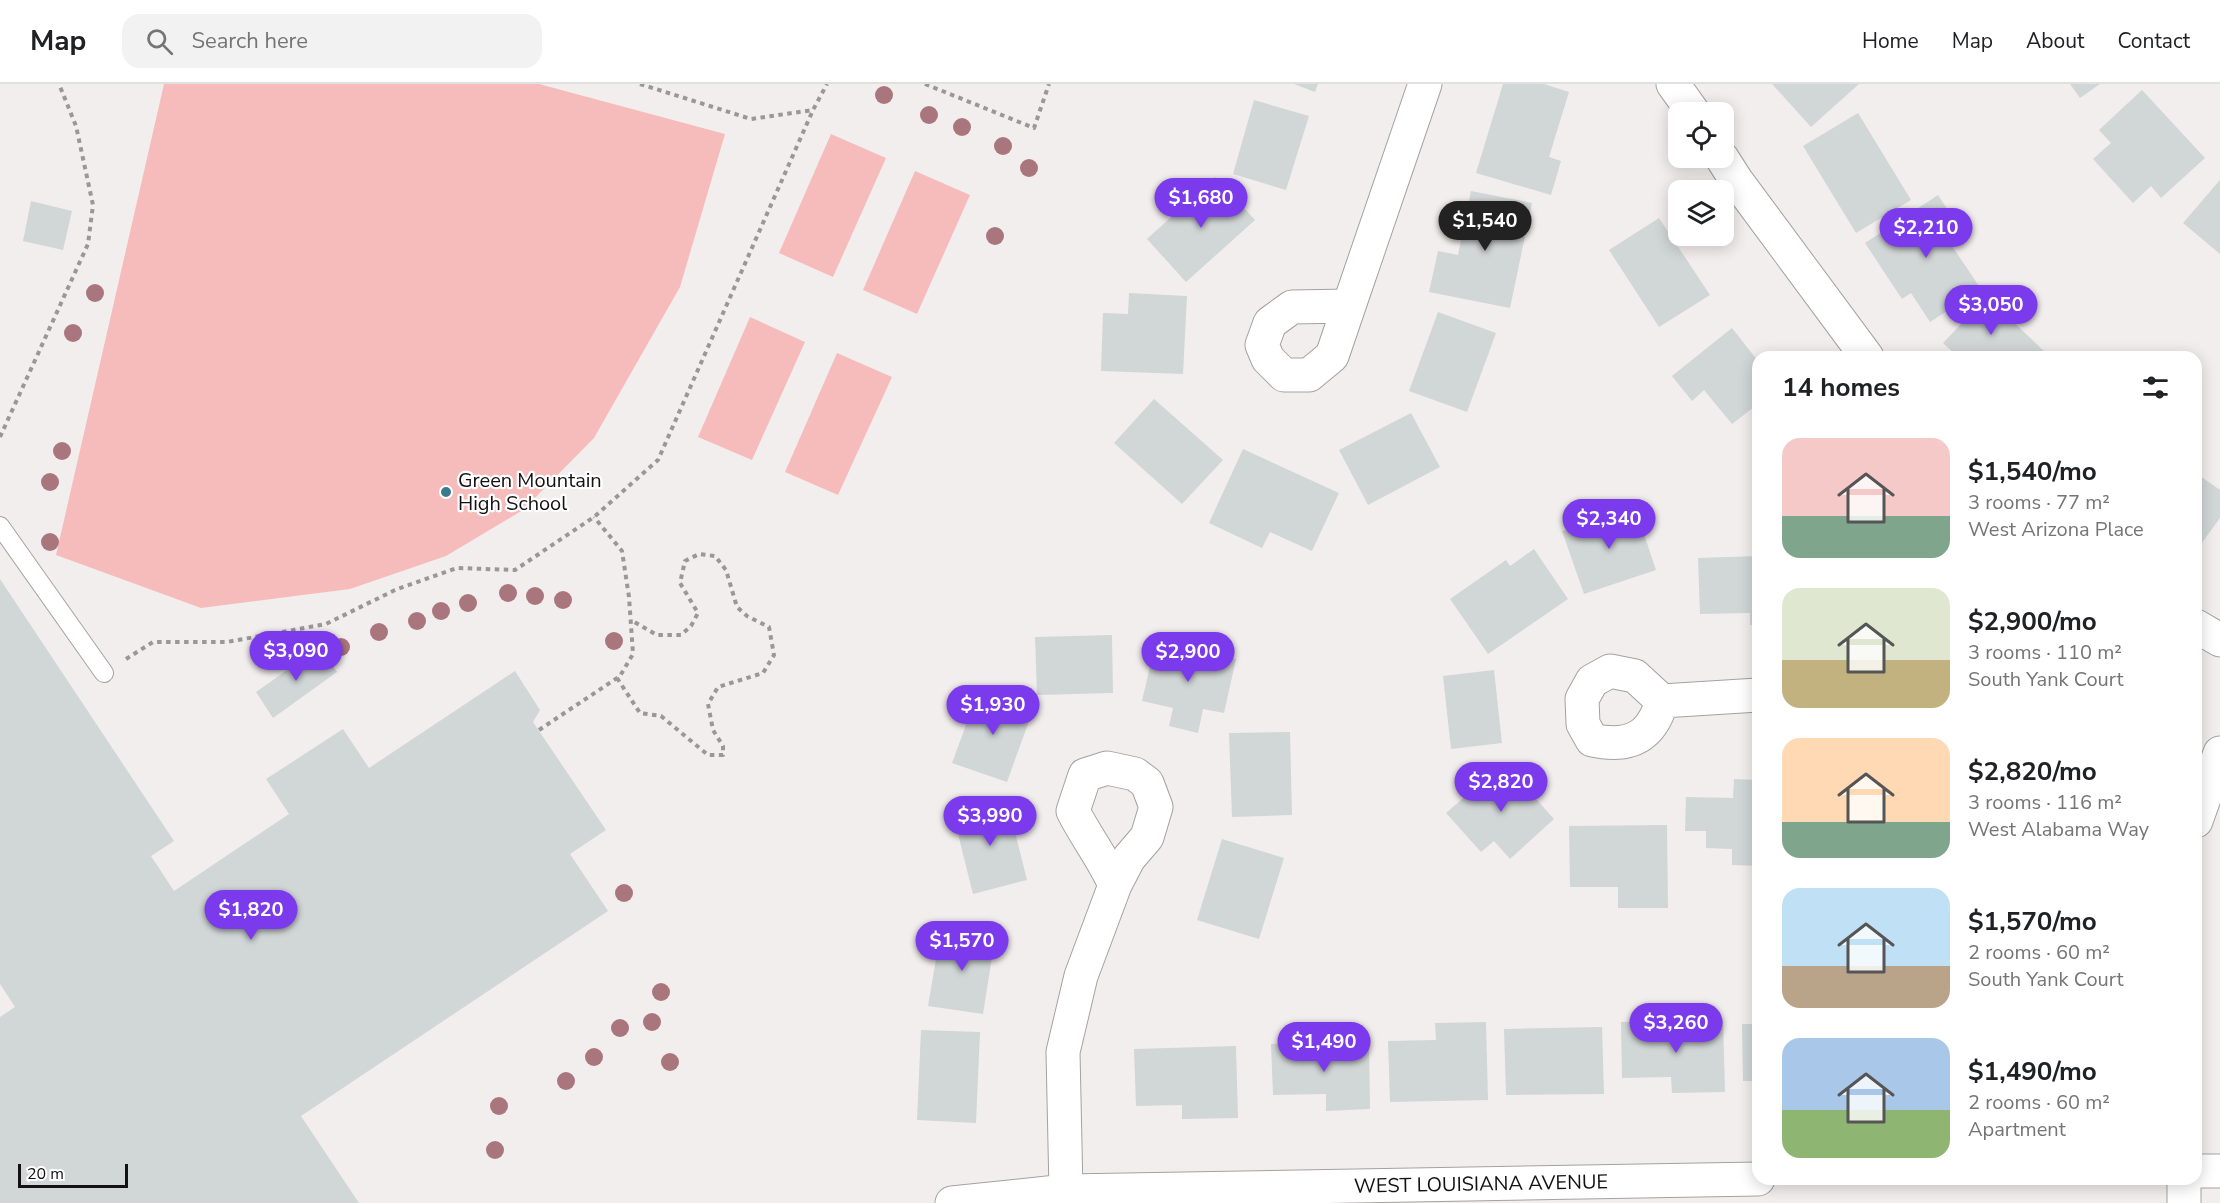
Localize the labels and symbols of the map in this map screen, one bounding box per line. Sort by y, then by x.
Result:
pin: $1,680 [1152,178,1250,229]
pin: $1,540 [1436,201,1534,252]
pin: $2,210 [1877,208,1975,259]
pin: $3,050 [1942,285,2040,336]
place label: Green Mountain High School [458,467,602,517]
marker: Green Mountain High School [439,485,453,499]
pin: $2,340 [1560,499,1658,550]
pin: $3,090 [247,631,345,682]
pin: $2,900 [1139,632,1237,683]
pin: $1,930 [944,685,1042,736]
pin: $2,820 [1452,762,1550,813]
pin: $3,990 [941,796,1039,847]
pin: $1,820 [202,890,300,941]
pin: $1,570 [913,921,1011,972]
pin: $3,260 [1627,1003,1725,1054]
pin: $1,490 [1275,1022,1373,1073]
scale bar [18,1161,128,1188]
street label: WEST LOUISIANA AVENUE [1354,1168,1608,1200]

